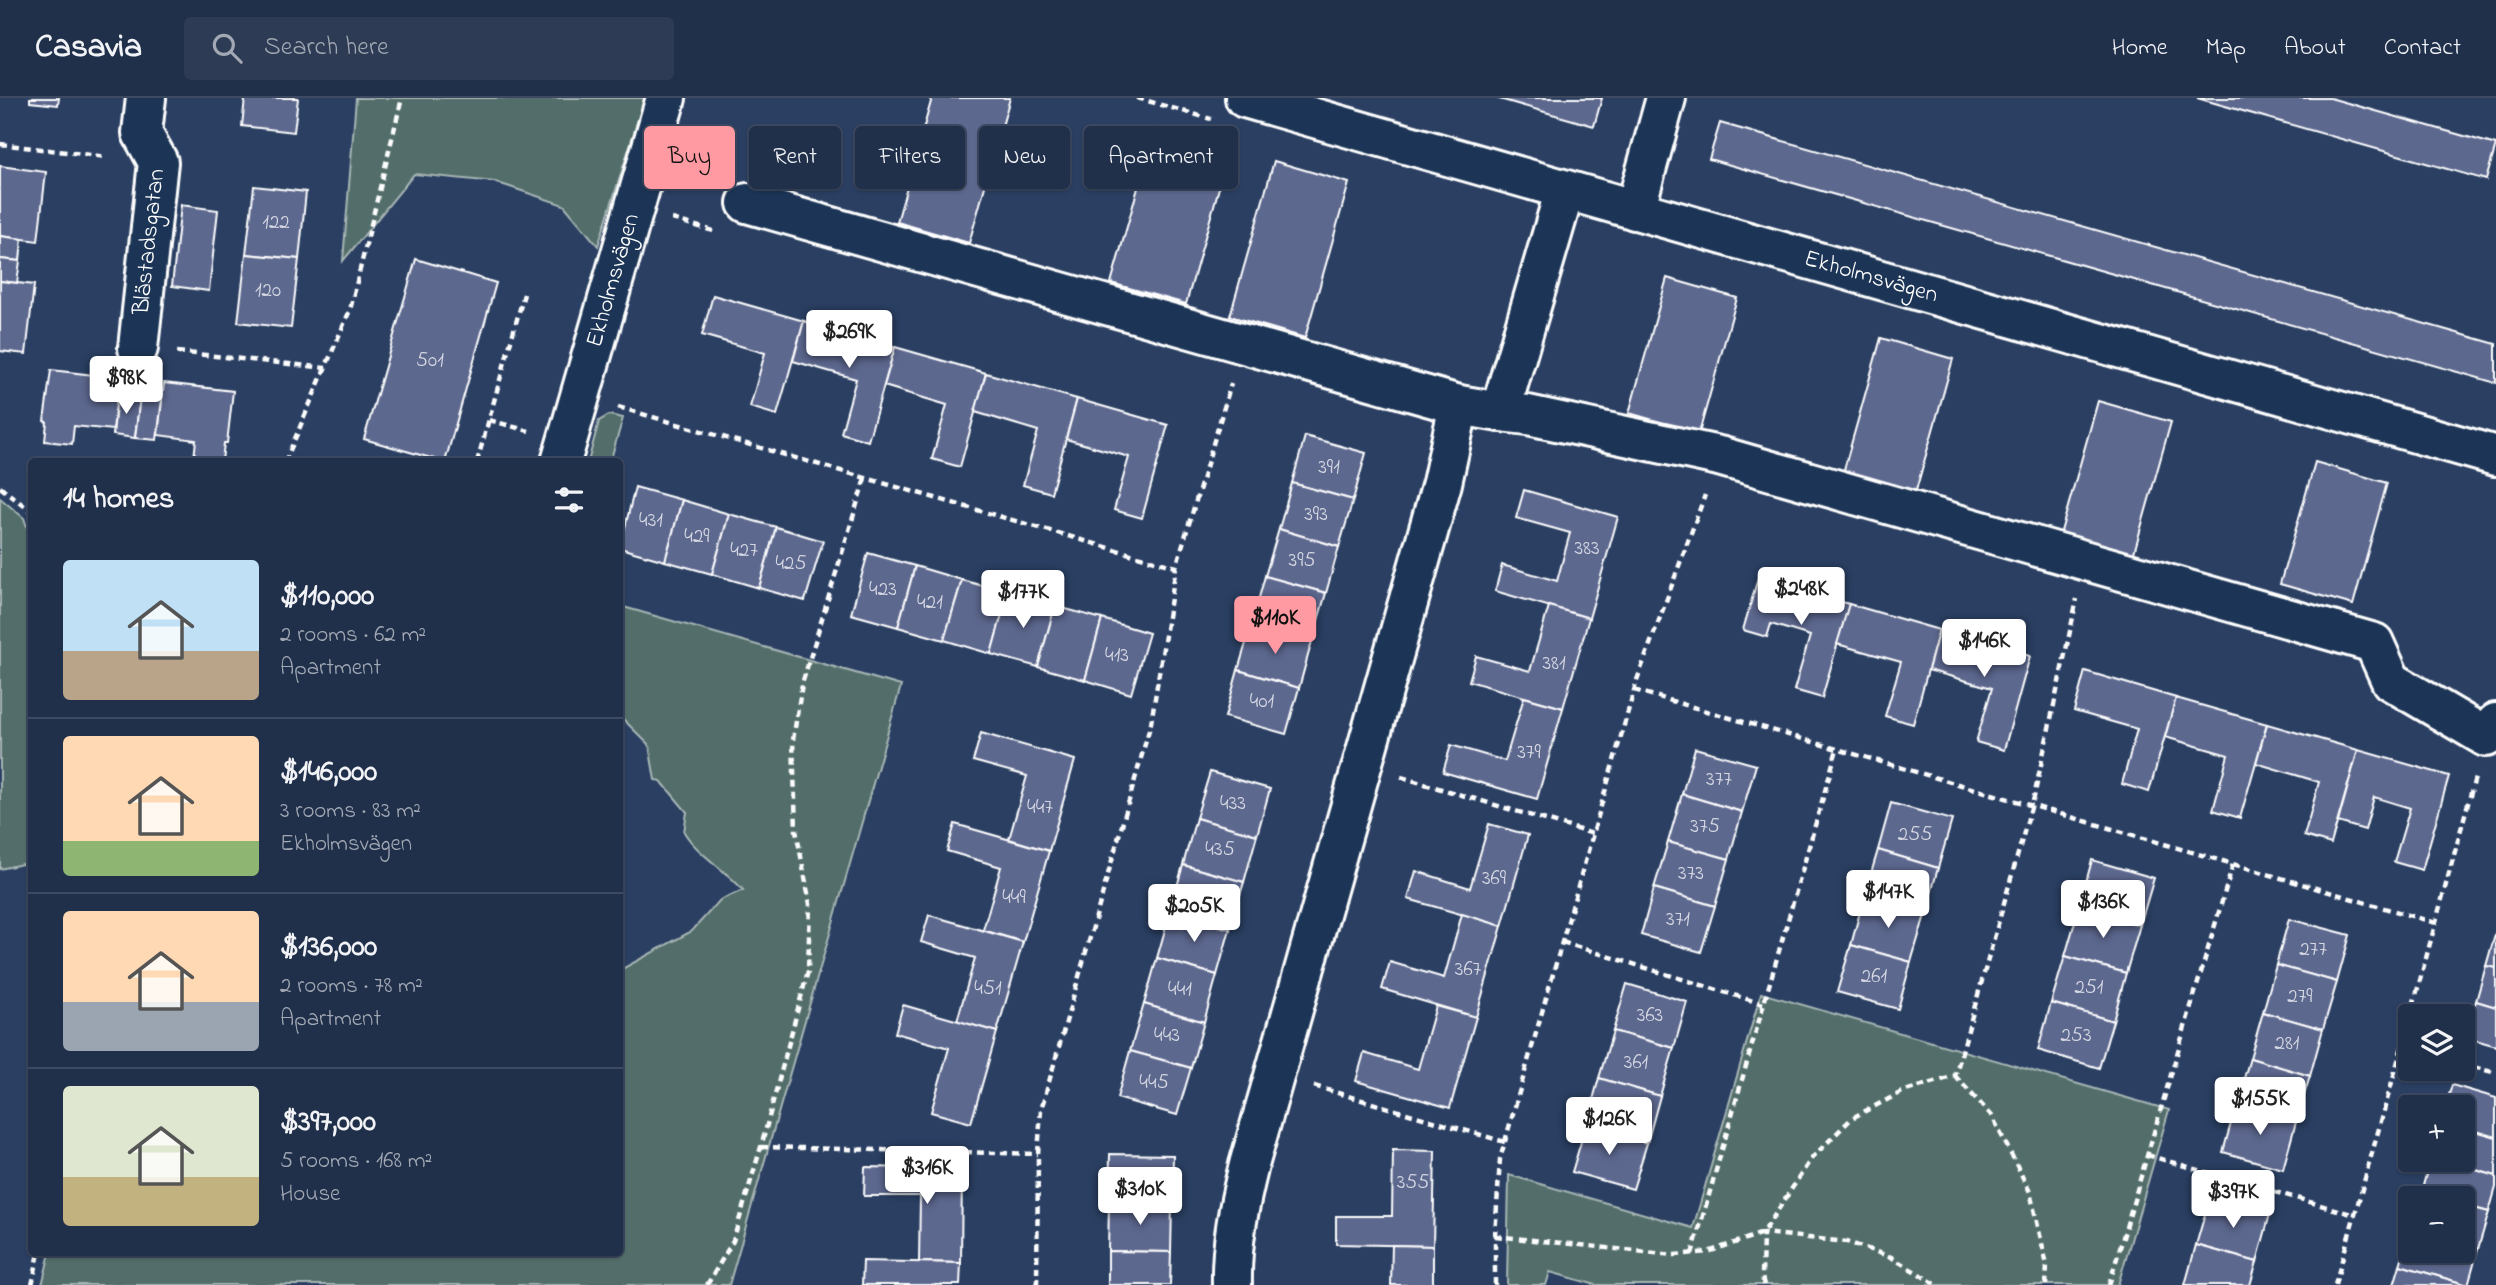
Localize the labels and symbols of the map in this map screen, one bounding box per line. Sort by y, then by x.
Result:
street label: Blästadsgatan [124,167,175,317]
house number: 122 [262,208,290,238]
street label: Ekholmsvägen [577,209,649,352]
street label: Ekholmsvägen [1800,241,1942,313]
house number: 120 [255,276,281,306]
pin: $269K [800,310,898,370]
house number: 501 [416,346,444,376]
pin: $98K [85,356,167,416]
house number: 391 [1318,453,1340,483]
house number: 393 [1304,500,1328,530]
house number: 431 [639,506,663,536]
house number: 429 [684,522,710,552]
house number: 383 [1574,534,1600,564]
house number: 427 [730,536,758,566]
house number: 395 [1288,546,1316,576]
house number: 425 [775,549,807,579]
pin: $248K [1752,568,1850,627]
pin: $177K [974,570,1072,630]
house number: 423 [869,575,897,605]
house number: 421 [917,588,943,618]
pin: $110K [1226,596,1324,656]
pin: $146K [1935,620,2033,679]
house number: 413 [1105,641,1129,671]
house number: 381 [1542,649,1566,679]
house number: 401 [1250,687,1275,717]
house number: 379 [1517,738,1541,768]
house number: 377 [1706,765,1732,795]
house number: 433 [1220,789,1246,819]
house number: 447 [1027,793,1053,823]
house number: 375 [1690,812,1720,842]
house number: 255 [1898,820,1932,850]
house number: 435 [1205,835,1235,865]
house number: 373 [1678,859,1704,889]
house number: 369 [1482,864,1507,894]
pin: $147K [1839,870,1937,930]
pin: $136K [2054,880,2152,940]
house number: 449 [1002,883,1026,913]
pin: $205K [1145,884,1243,944]
house number: 371 [1666,905,1690,935]
house number: 277 [2299,935,2327,965]
house number: 367 [1455,955,1482,985]
house number: 261 [1861,962,1887,992]
house number: 251 [2074,973,2104,1003]
house number: 451 [974,974,1002,1004]
house number: 441 [1168,975,1192,1005]
house number: 279 [2287,982,2313,1012]
house number: 363 [1637,1001,1663,1031]
house number: 443 [1154,1021,1180,1051]
house number: 253 [2060,1021,2092,1051]
house number: 281 [2275,1029,2300,1059]
house number: 361 [1624,1048,1649,1078]
house number: 445 [1139,1068,1169,1098]
pin: $155K [2211,1077,2309,1137]
pin: $126K [1560,1098,1658,1157]
pin: $316K [878,1146,976,1206]
pin: $310K [1091,1168,1189,1227]
house number: 355 [1397,1168,1429,1198]
pin: $397K [2184,1170,2282,1230]

